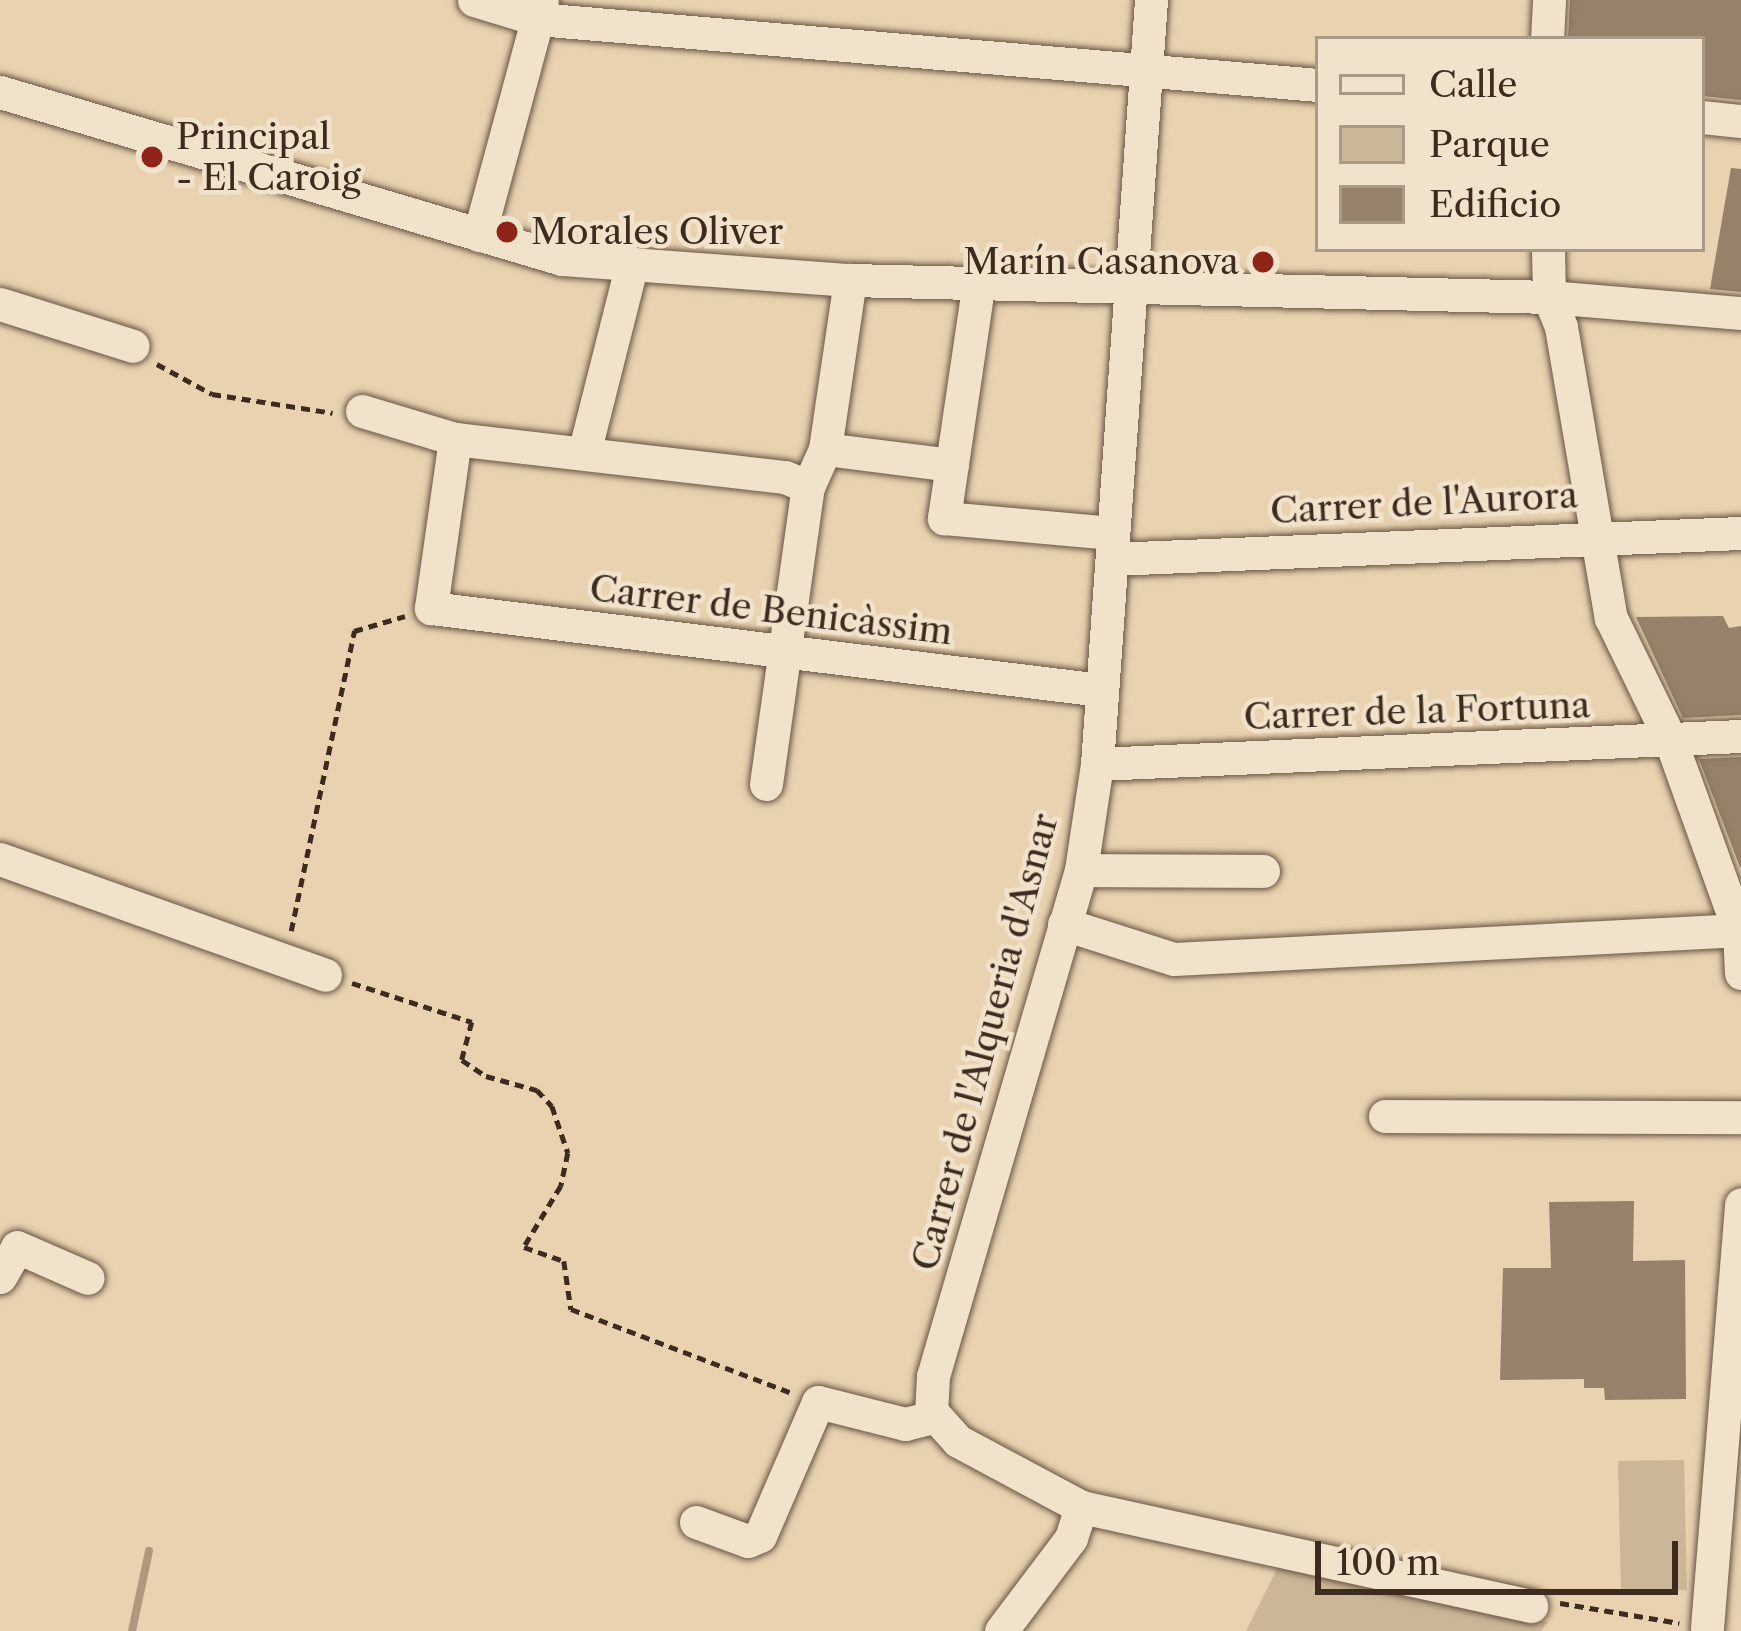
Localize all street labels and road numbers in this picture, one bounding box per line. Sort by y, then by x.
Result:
street label: Carrer de l'Aurora [1269,473,1579,533]
street label: Carrer de Benicàssim [587,566,955,654]
street label: Carrer de la Fortuna [1242,683,1592,739]
street label: Carrer de l'Alqueria d'Asnar [903,808,1067,1276]

